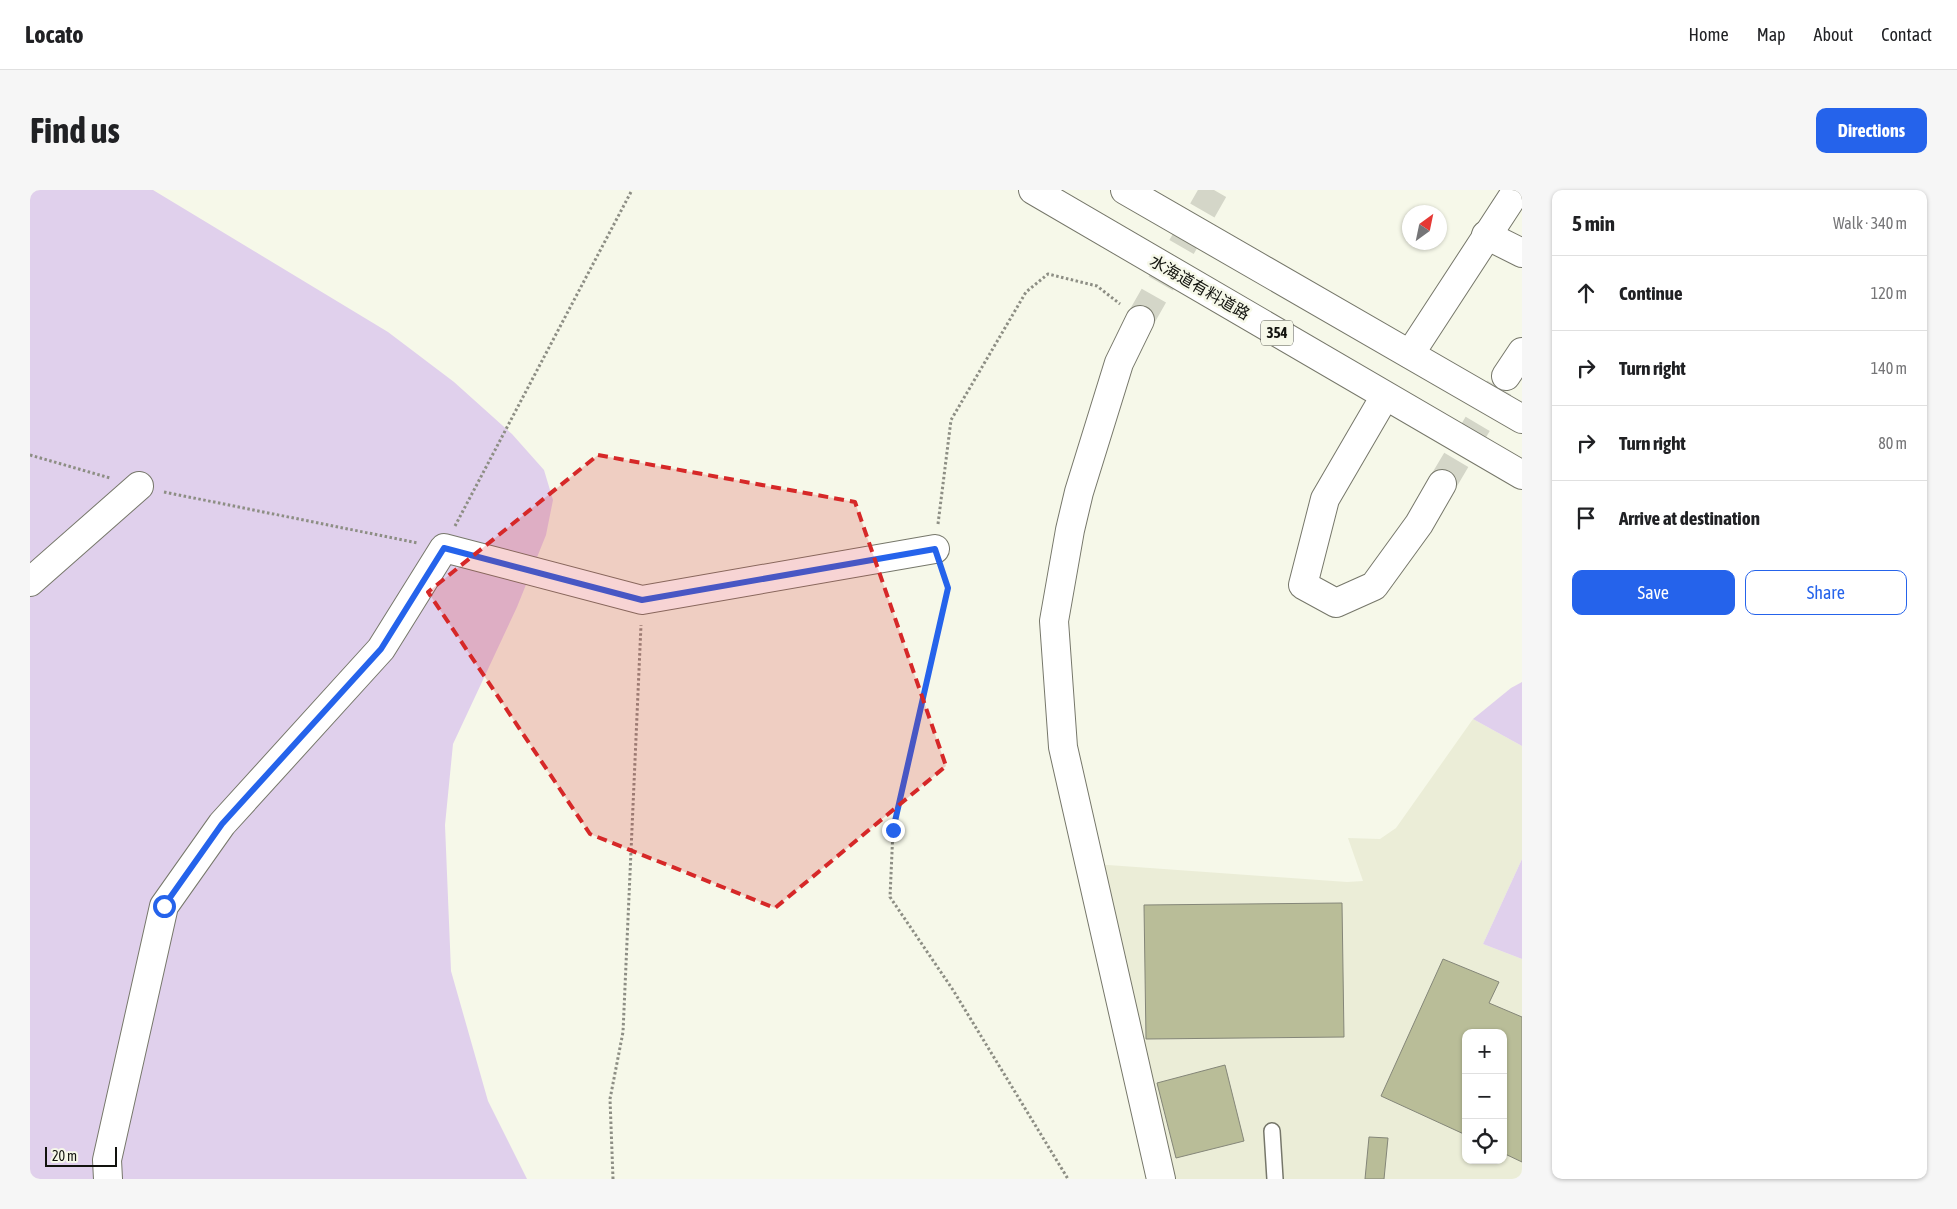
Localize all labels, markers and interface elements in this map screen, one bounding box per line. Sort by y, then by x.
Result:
text: Locato [25,21,84,48]
text: Home [1689,24,1729,45]
text: Map [1757,24,1786,45]
text: About [1814,24,1853,45]
text: Contact [1881,24,1932,45]
button: Directions [1816,108,1927,153]
text: Find us [30,110,120,150]
north arrow [1402,205,1447,250]
text: 5 min [1572,211,1615,235]
text: Walk · 340 m [1833,214,1907,232]
street label: 水海道有料道路 [1147,251,1253,323]
icon: ahead [1572,279,1600,307]
text: Continue [1619,282,1683,304]
text: 120 m [1871,284,1907,302]
road number: 354 [1261,320,1293,346]
icon: right [1572,354,1600,382]
text: Turn right [1619,357,1686,379]
text: 140 m [1871,359,1907,377]
icon: right [1572,429,1600,457]
text: Turn right [1619,432,1686,454]
text: 80 m [1878,434,1907,452]
icon: arrive [1572,504,1600,532]
text: Arrive at destination [1619,507,1760,529]
button: Save [1572,570,1735,615]
button: Share [1745,570,1907,615]
route end [882,819,905,842]
route start [153,895,176,918]
map controls [1462,1029,1507,1164]
button: + [1462,1029,1507,1074]
button: − [1462,1074,1507,1119]
button: locate [1462,1119,1507,1164]
scale bar [45,1144,118,1167]
text: 20 m [52,1148,77,1164]

